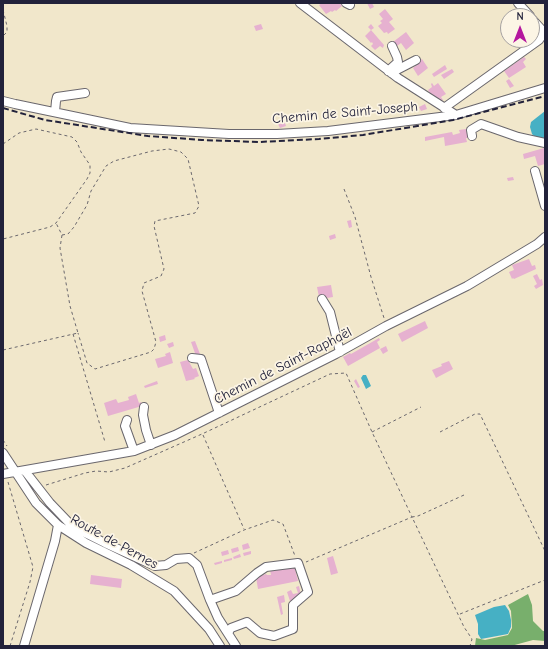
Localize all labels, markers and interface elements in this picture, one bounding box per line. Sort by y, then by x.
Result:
north arrow [500,8,540,48]
text: N [516,10,524,23]
street label: Chemin de Saint-Joseph [271,98,419,128]
street label: Chemin de Saint-Raphaël [211,324,355,408]
street label: Route de Pernes [67,511,161,573]

